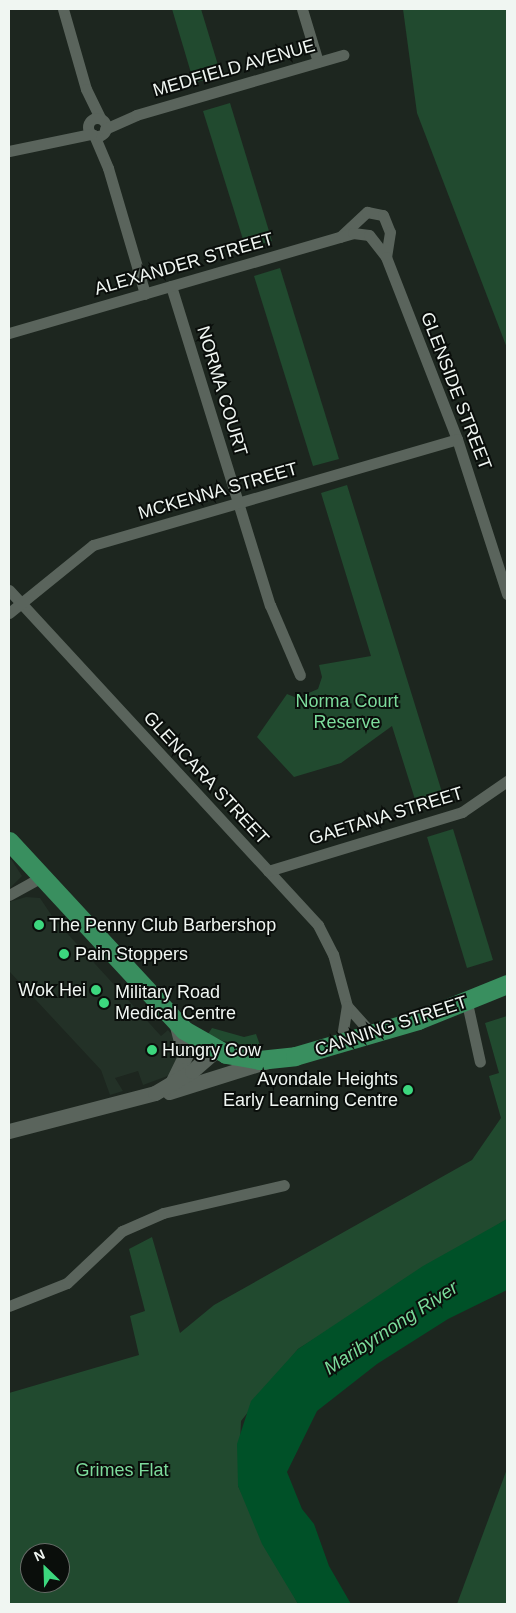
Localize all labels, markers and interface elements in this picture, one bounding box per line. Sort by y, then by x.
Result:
street label: MEDFIELD AVENUE [150,34,318,102]
street label: ALEXANDER STREET [92,228,276,300]
street label: GLENSIDE STREET [416,309,496,473]
street label: NORMA COURT [192,323,252,459]
street label: MCKENNA STREET [135,458,301,524]
park label: Norma Court Reserve [295,691,399,734]
street label: GLENCARA STREET [138,707,274,849]
street label: GAETANA STREET [306,782,466,850]
place label: The Penny Club Barbershop [49,914,276,936]
marker: The Penny Club Barbershop [33,919,45,931]
place label: Pain Stoppers [75,943,188,965]
marker: Pain Stoppers [57,947,71,961]
place label: Wok Hei [18,979,86,1001]
place label: Military Road Medical Centre [115,982,236,1024]
marker: Wok Hei [90,984,102,996]
street label: CANNING STREET [312,991,470,1061]
marker: Military Road Medical Centre [97,996,111,1010]
place label: Hungry Cow [162,1039,261,1061]
marker: Hungry Cow [146,1044,158,1056]
place label: Avondale Heights Early Learning Centre [223,1069,398,1112]
marker: Avondale Heights Early Learning Centre [402,1084,414,1096]
water label: Maribyrnong River [320,1276,462,1380]
park label: Grimes Flat [75,1459,169,1481]
north arrow [20,1543,70,1593]
text: N [31,1546,47,1565]

